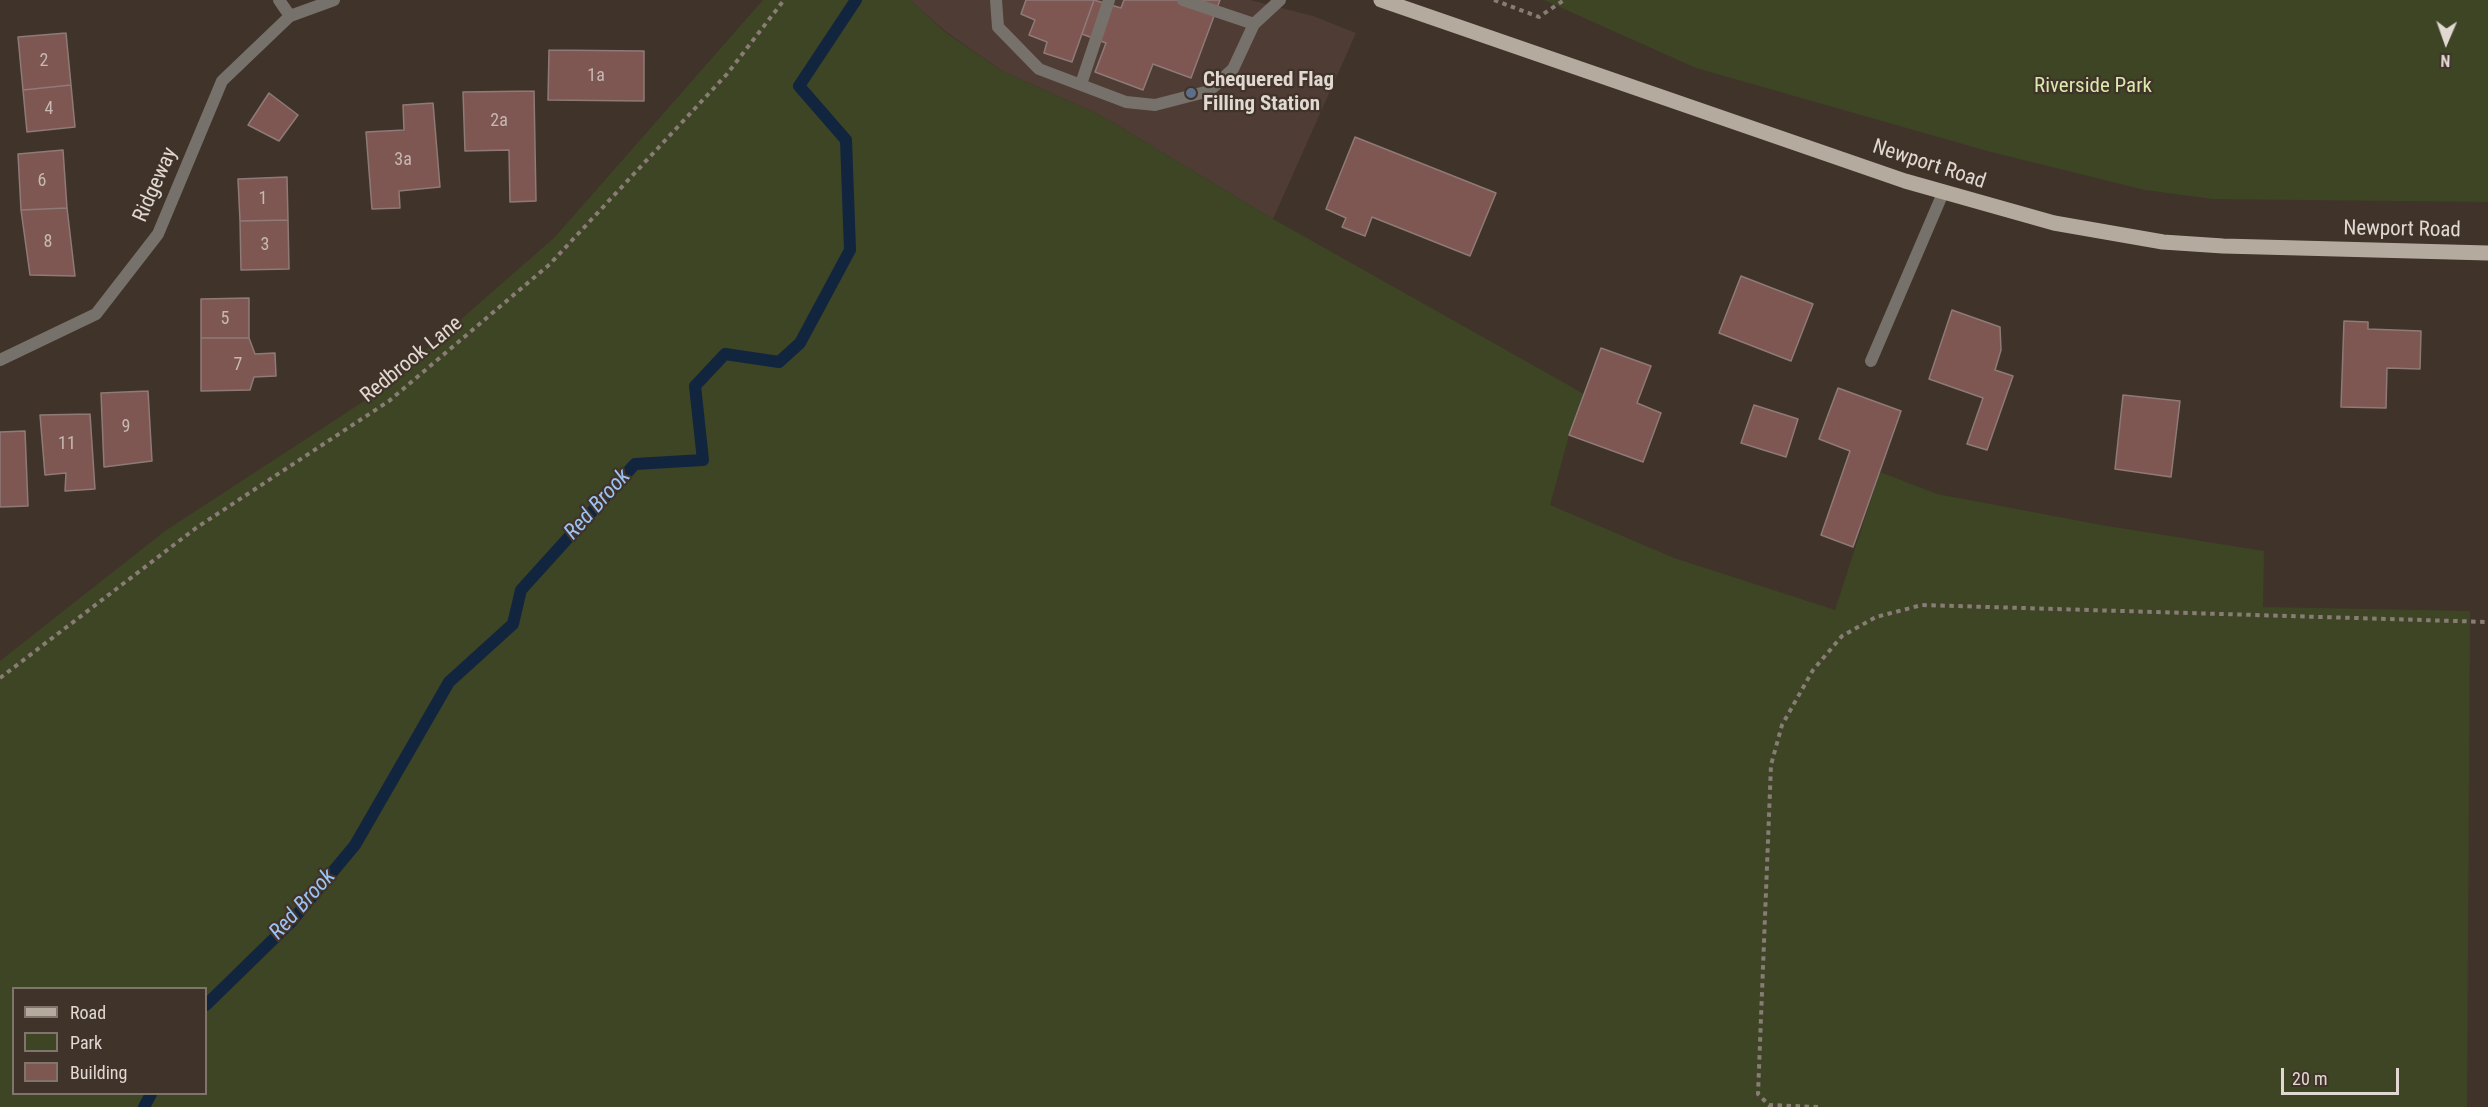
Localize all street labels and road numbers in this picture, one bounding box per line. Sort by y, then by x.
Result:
street label: Newport Road [1869,135,1989,195]
street label: Ridgeway [128,144,184,226]
street label: Newport Road [2343,216,2461,244]
street label: Redbrook Lane [356,311,468,409]

